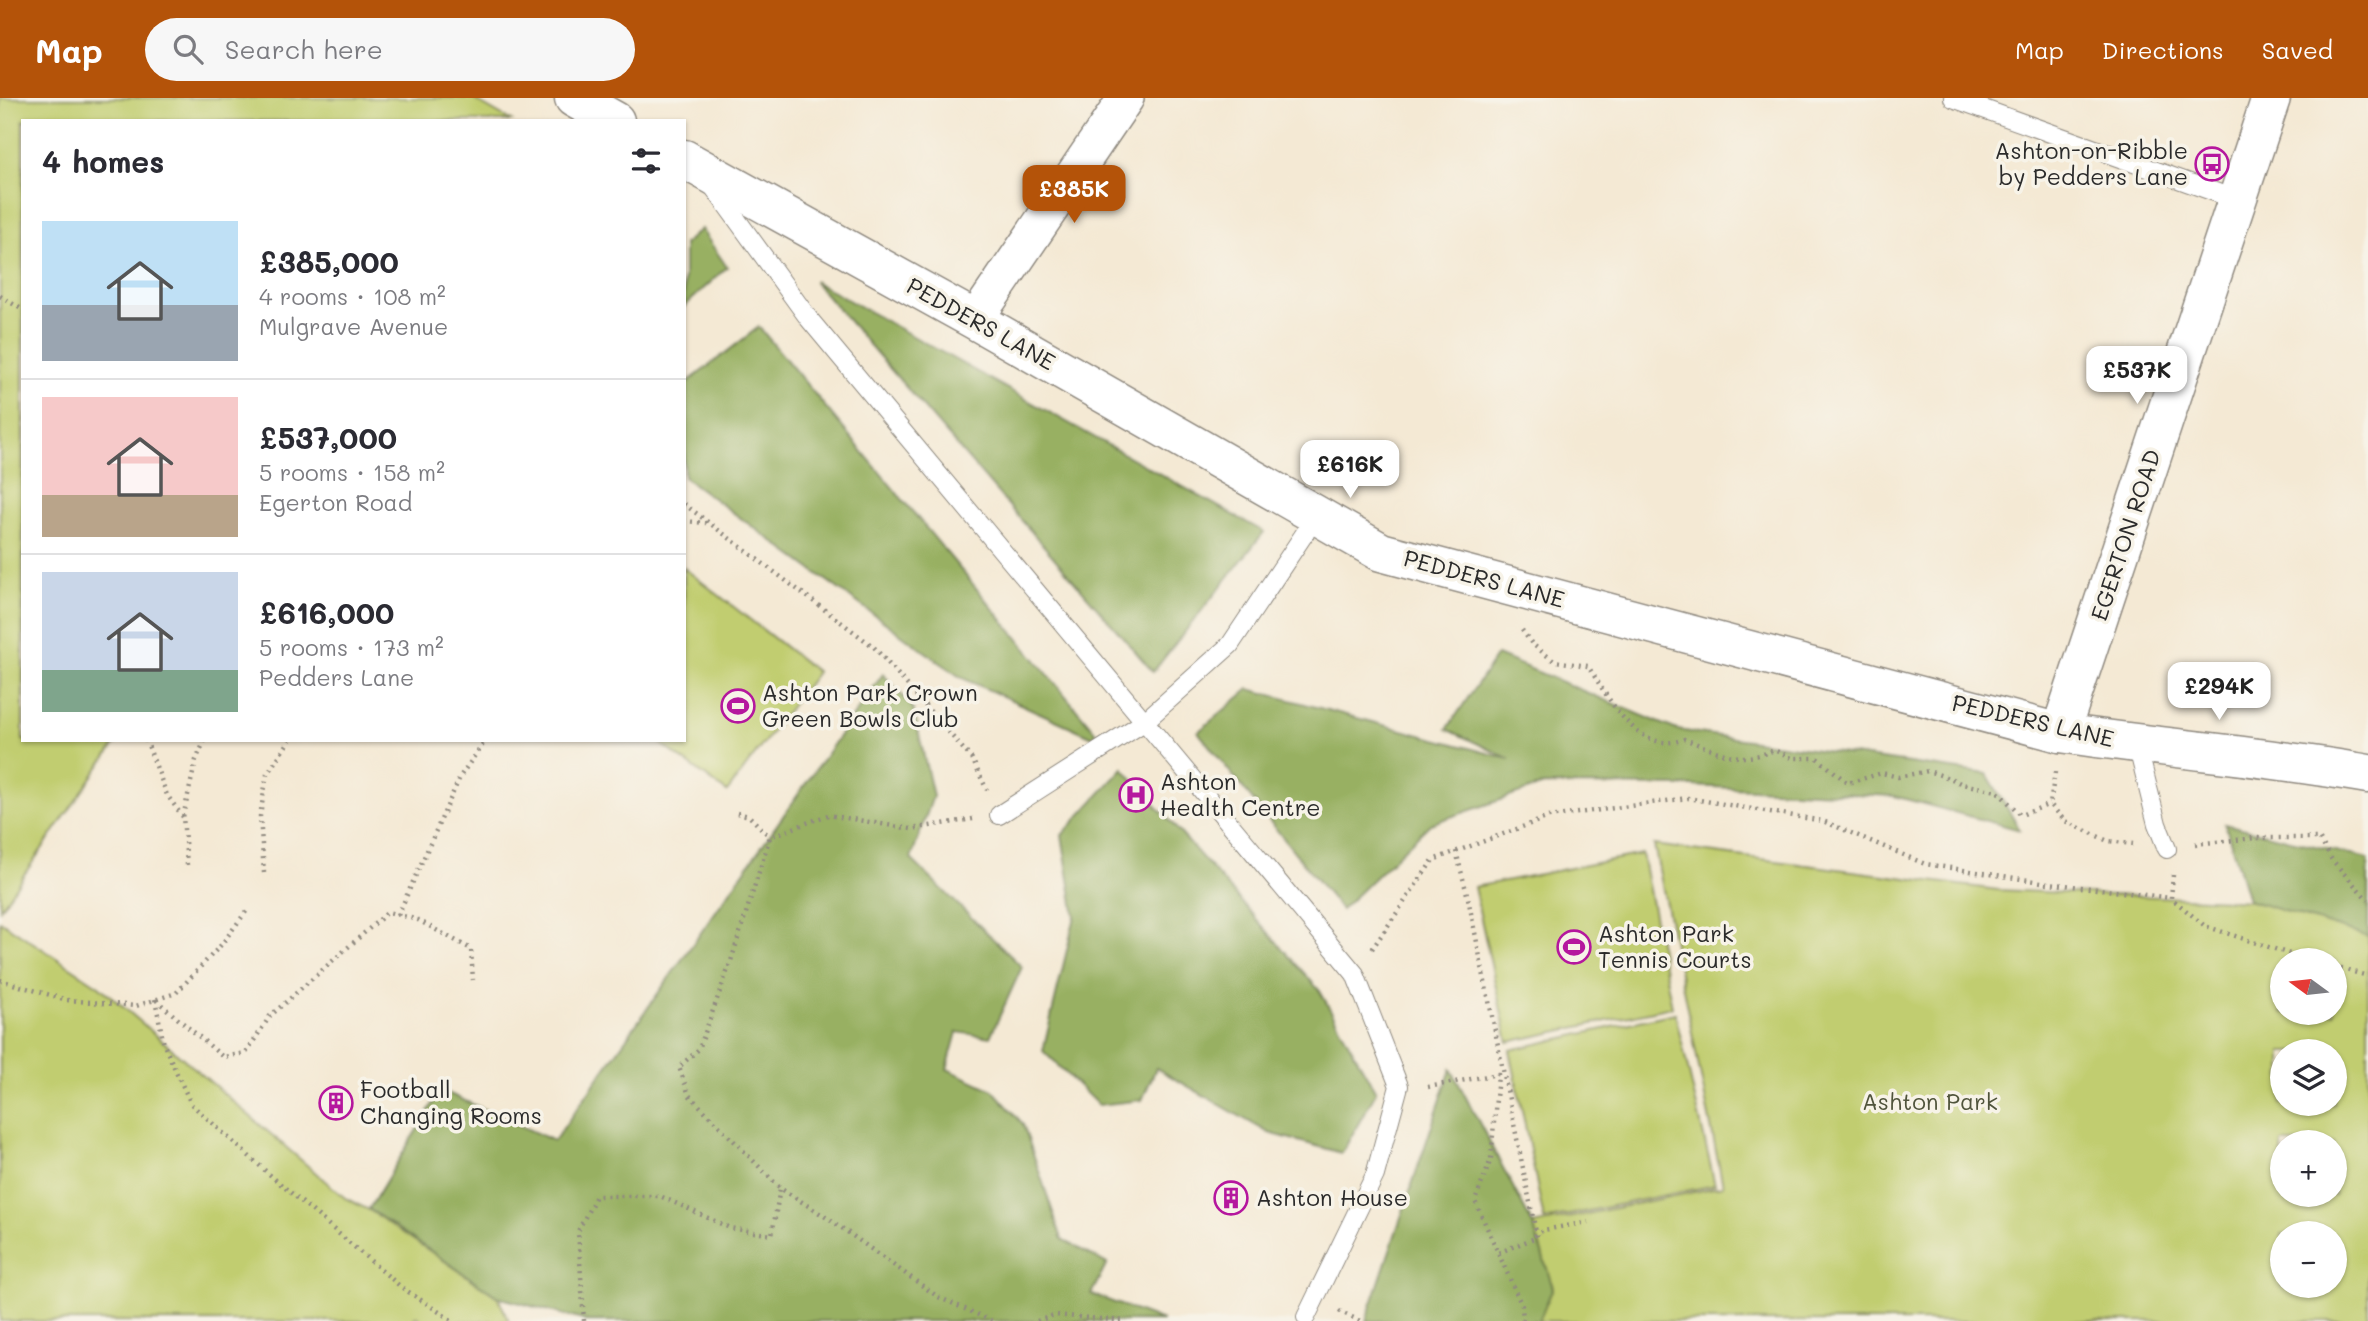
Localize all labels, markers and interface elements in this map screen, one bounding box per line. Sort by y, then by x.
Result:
search box [145,18,635,81]
text: Map [35,28,103,71]
icon: search [169,30,207,68]
text: Search here [225,32,383,66]
text: Map [2015,34,2064,65]
text: Directions [2102,34,2224,65]
text: Saved [2262,34,2333,65]
place label: Ashton-on-Ribble by Pedders Lane [1995,135,2188,191]
text: 4 homes [42,141,164,181]
icon: filters [627,142,665,180]
bus stop icon: Ashton-on-Ribble by Pedders Lane [2193,145,2231,183]
pin: £385K [1025,166,1123,225]
text: £385K [1039,173,1109,203]
text: £385,000 [259,241,399,281]
icon: home [98,249,182,333]
street label: PEDDERS LANE [902,270,1061,376]
text: 4 rooms · 108 m² [259,281,446,311]
text: Mulgrave Avenue [259,311,448,341]
pin: £537K [2088,346,2186,406]
text: £537K [2102,354,2172,384]
text: £537,000 [259,417,397,457]
icon: home [98,425,182,509]
pin: £616K [1301,440,1399,500]
street label: EGERTON ROAD [2083,445,2167,624]
text: £616K [1316,448,1384,478]
text: 5 rooms · 158 m² [259,457,445,487]
text: Egerton Road [259,487,412,517]
street label: PEDDERS LANE [1401,542,1568,614]
text: £616,000 [259,592,394,632]
icon: home [98,600,182,684]
text: 5 rooms · 173 m² [259,632,444,662]
text: Pedders Lane [259,662,414,692]
pin: £294K [2170,662,2268,722]
text: £294K [2184,670,2254,700]
place label: Ashton Park Crown Green Bowls Club [762,677,978,733]
sports icon: Ashton Park Crown Green Bowls Club [719,687,757,725]
street label: PEDDERS LANE [1949,687,2117,753]
place label: Ashton Health Centre [1160,766,1321,822]
hospital icon: Ashton Health Centre [1117,776,1155,814]
place label: Ashton Park Tennis Courts [1598,918,1752,974]
sports icon: Ashton Park Tennis Courts [1555,928,1593,966]
north arrow [2270,948,2347,1026]
map controls [2270,948,2347,1298]
button: layers [2270,1039,2347,1116]
place label: Football Changing Rooms [360,1074,542,1130]
building icon: Football Changing Rooms [317,1084,355,1122]
park label: Ashton Park [1862,1086,1998,1116]
button: + [2270,1130,2347,1207]
building icon: Ashton House [1212,1179,1250,1217]
place label: Ashton House [1256,1182,1408,1212]
button: − [2270,1221,2347,1298]

